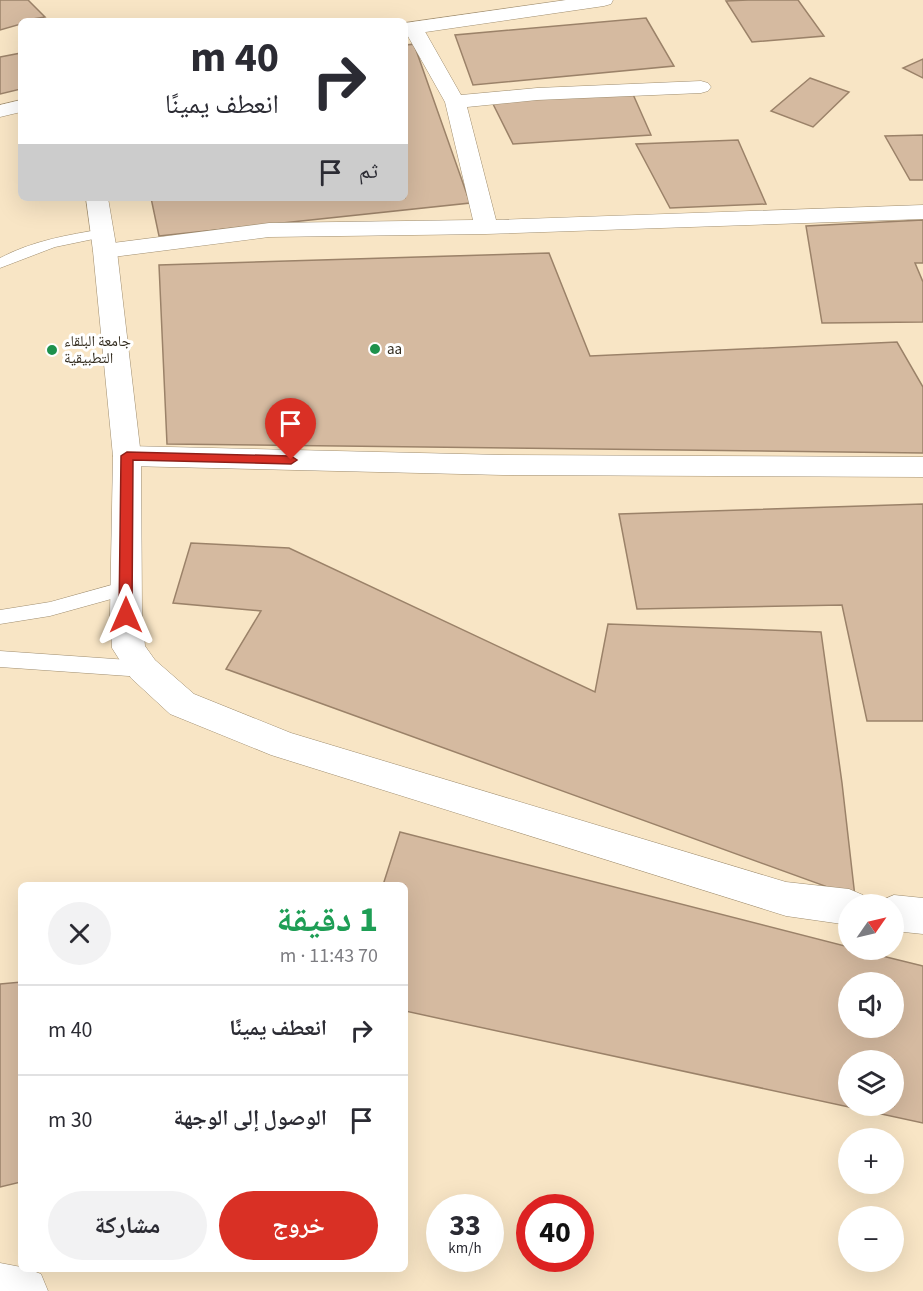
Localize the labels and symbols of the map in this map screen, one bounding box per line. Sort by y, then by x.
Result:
place label: جامعة البلقاء التطبيقية [64,331,132,369]
place label: aa [387,339,402,360]
marker: aa [368,342,382,356]
marker: جامعة البلقاء التطبيقية [45,343,59,357]
pin [265,398,316,460]
position arrow [94,583,158,647]
north arrow [838,894,904,960]
speed limit sign: 40 [516,1194,594,1272]

